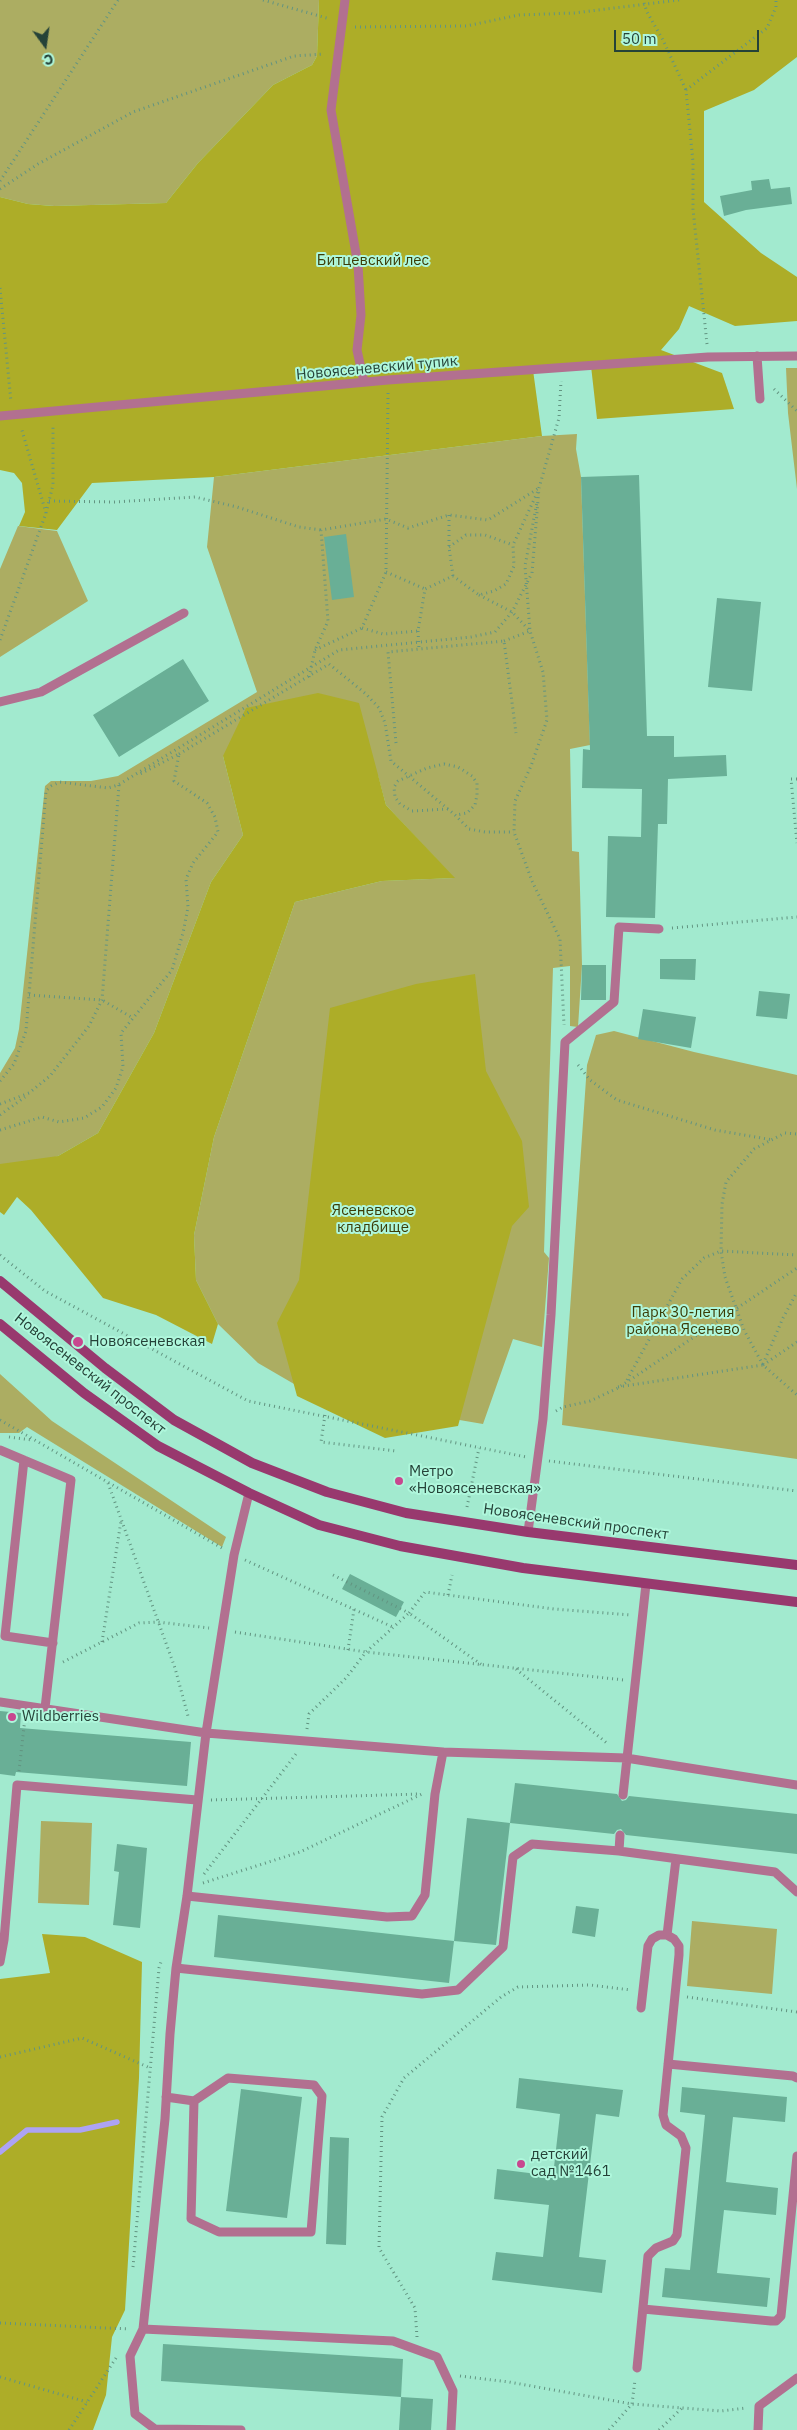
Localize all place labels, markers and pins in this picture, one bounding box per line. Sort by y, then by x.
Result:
place label: Новоясеневская [89,1333,206,1351]
marker: Новоясеневская [71,1335,85,1349]
place label: Метро «Новоясеневская» [409,1463,541,1498]
marker: Метро «Новоясеневская» [393,1475,405,1487]
place label: Wildberries [22,1708,99,1726]
marker: Wildberries [6,1711,18,1723]
place label: детский сад №1461 [531,2146,611,2181]
marker: детский сад №1461 [515,2158,527,2170]

